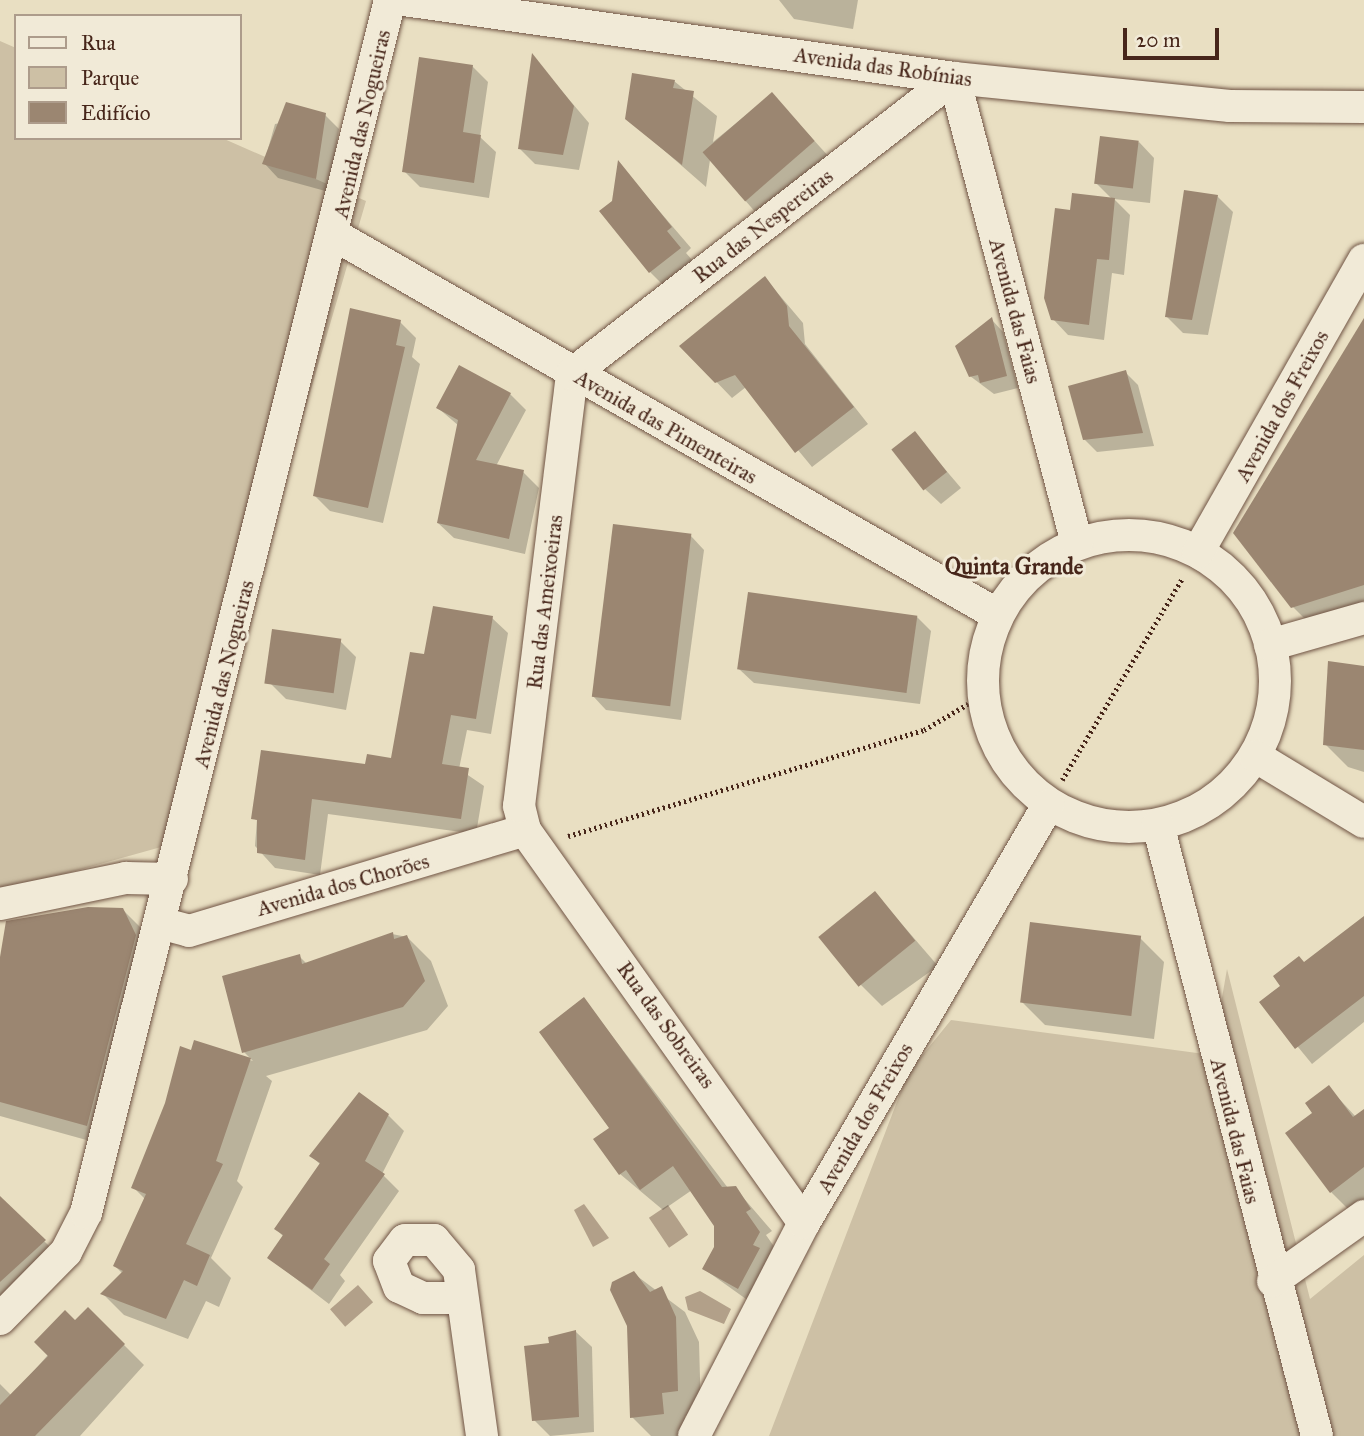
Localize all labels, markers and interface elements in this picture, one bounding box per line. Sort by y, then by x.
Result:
legend [14,14,242,140]
scale bar [1126,14,1222,58]
street label: Avenida das Nogueiras [328,27,396,221]
text: 20 m [1136,27,1181,53]
text: Rua [81,30,116,56]
street label: Avenida das Robínias [792,42,974,92]
text: Parque [81,65,139,91]
text: Edifício [81,100,150,126]
street label: Rua das Nespereiras [688,164,838,288]
street label: Avenida das Faias [984,236,1046,386]
street label: Avenida dos Freixos [1230,326,1334,486]
street label: Avenida das Pimenteiras [570,365,762,489]
street label: Rua das Ameixoeiras [522,513,568,691]
district label: Quinta Grande [945,552,1083,580]
street label: Avenida das Nogueiras [188,577,260,771]
street label: Avenida dos Chorões [254,848,432,922]
street label: Rua das Sobreiras [612,957,720,1093]
street label: Avenida dos Freixos [812,1038,918,1198]
street label: Avenida das Faias [1205,1056,1265,1206]

